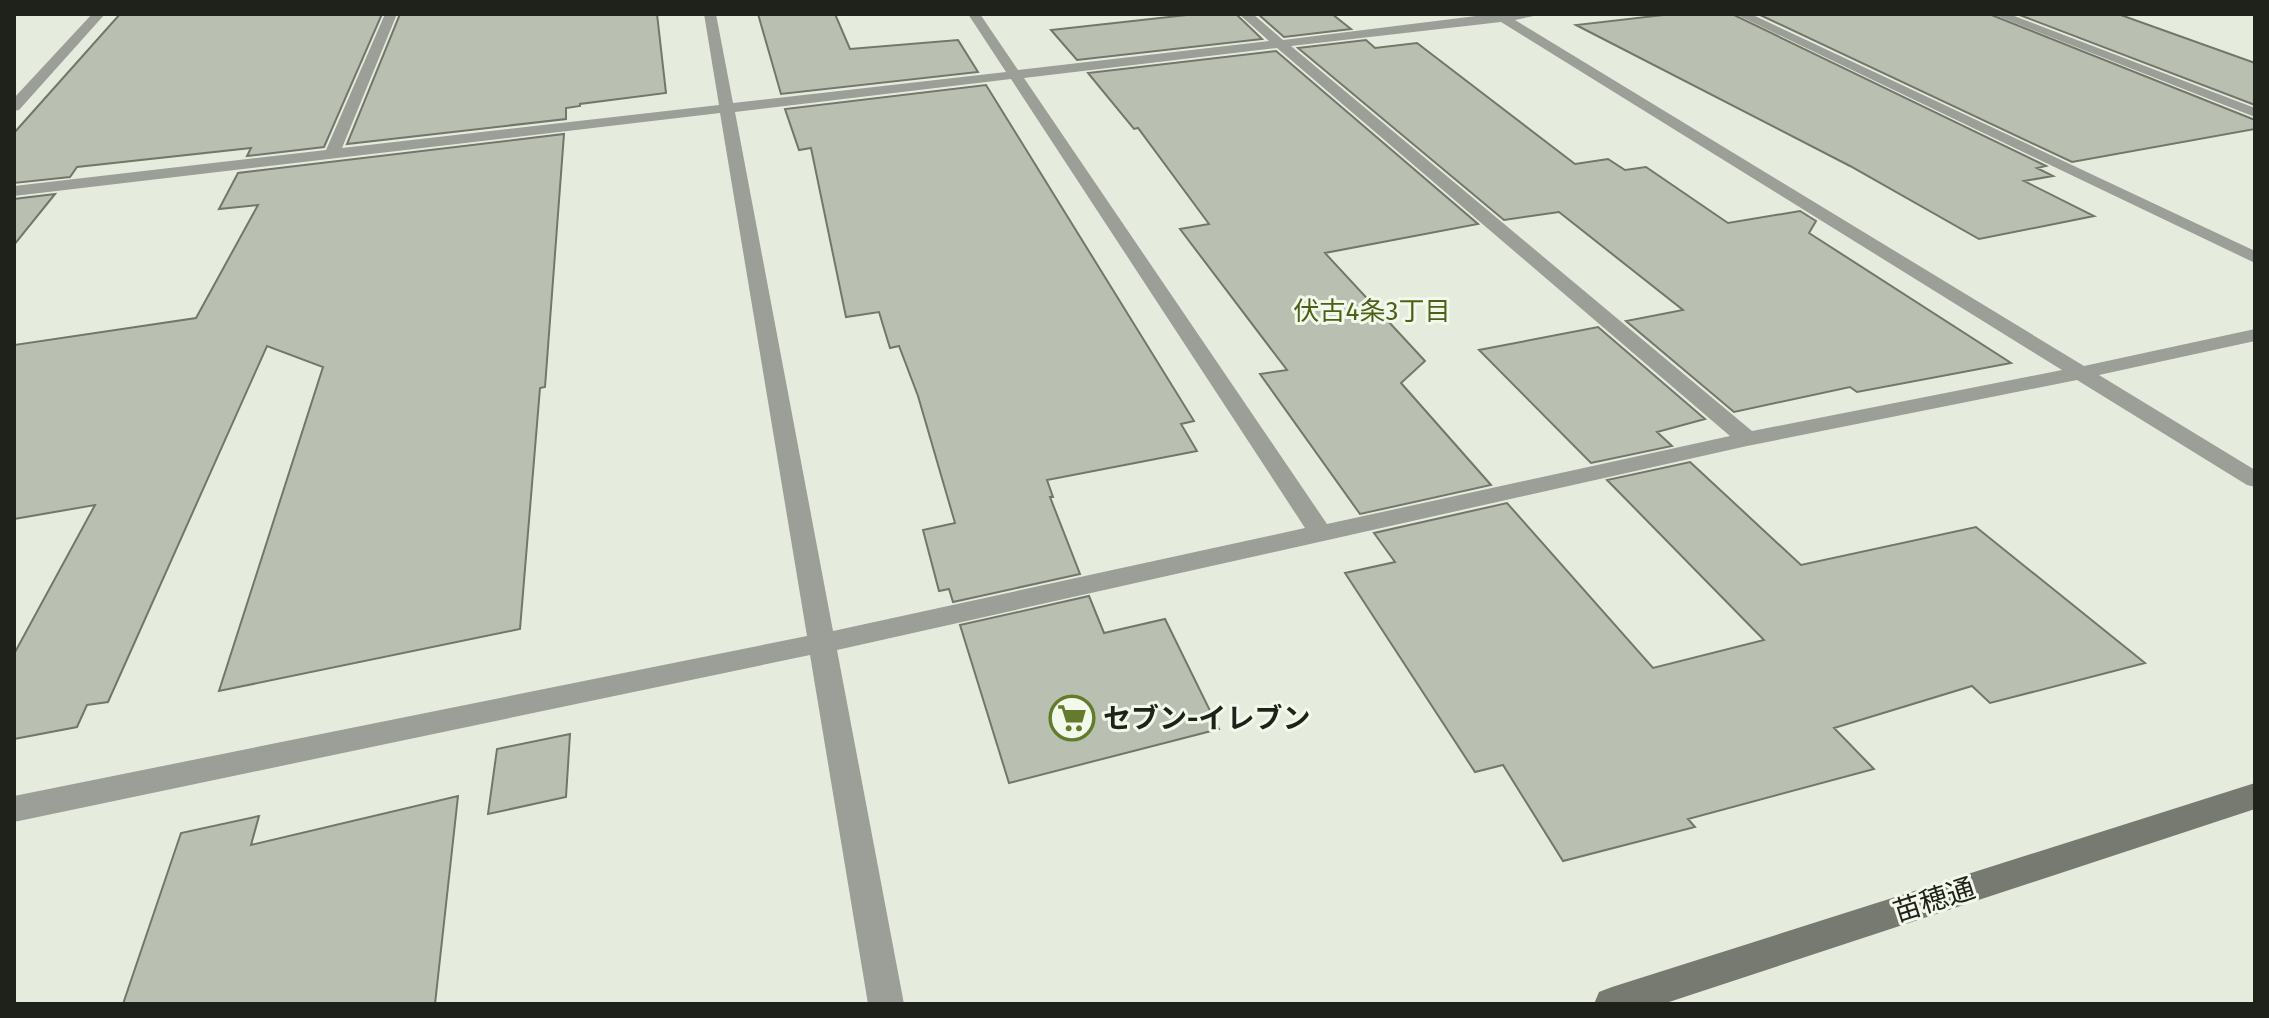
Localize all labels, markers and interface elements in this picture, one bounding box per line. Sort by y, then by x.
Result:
district label: 伏古4条3丁目 [1294,296,1450,327]
supermarket icon: セブン-イレブン [1048,694,1096,742]
place label: セブン-イレブン [1103,702,1310,735]
street label: 苗穂通 [1889,871,1979,929]

